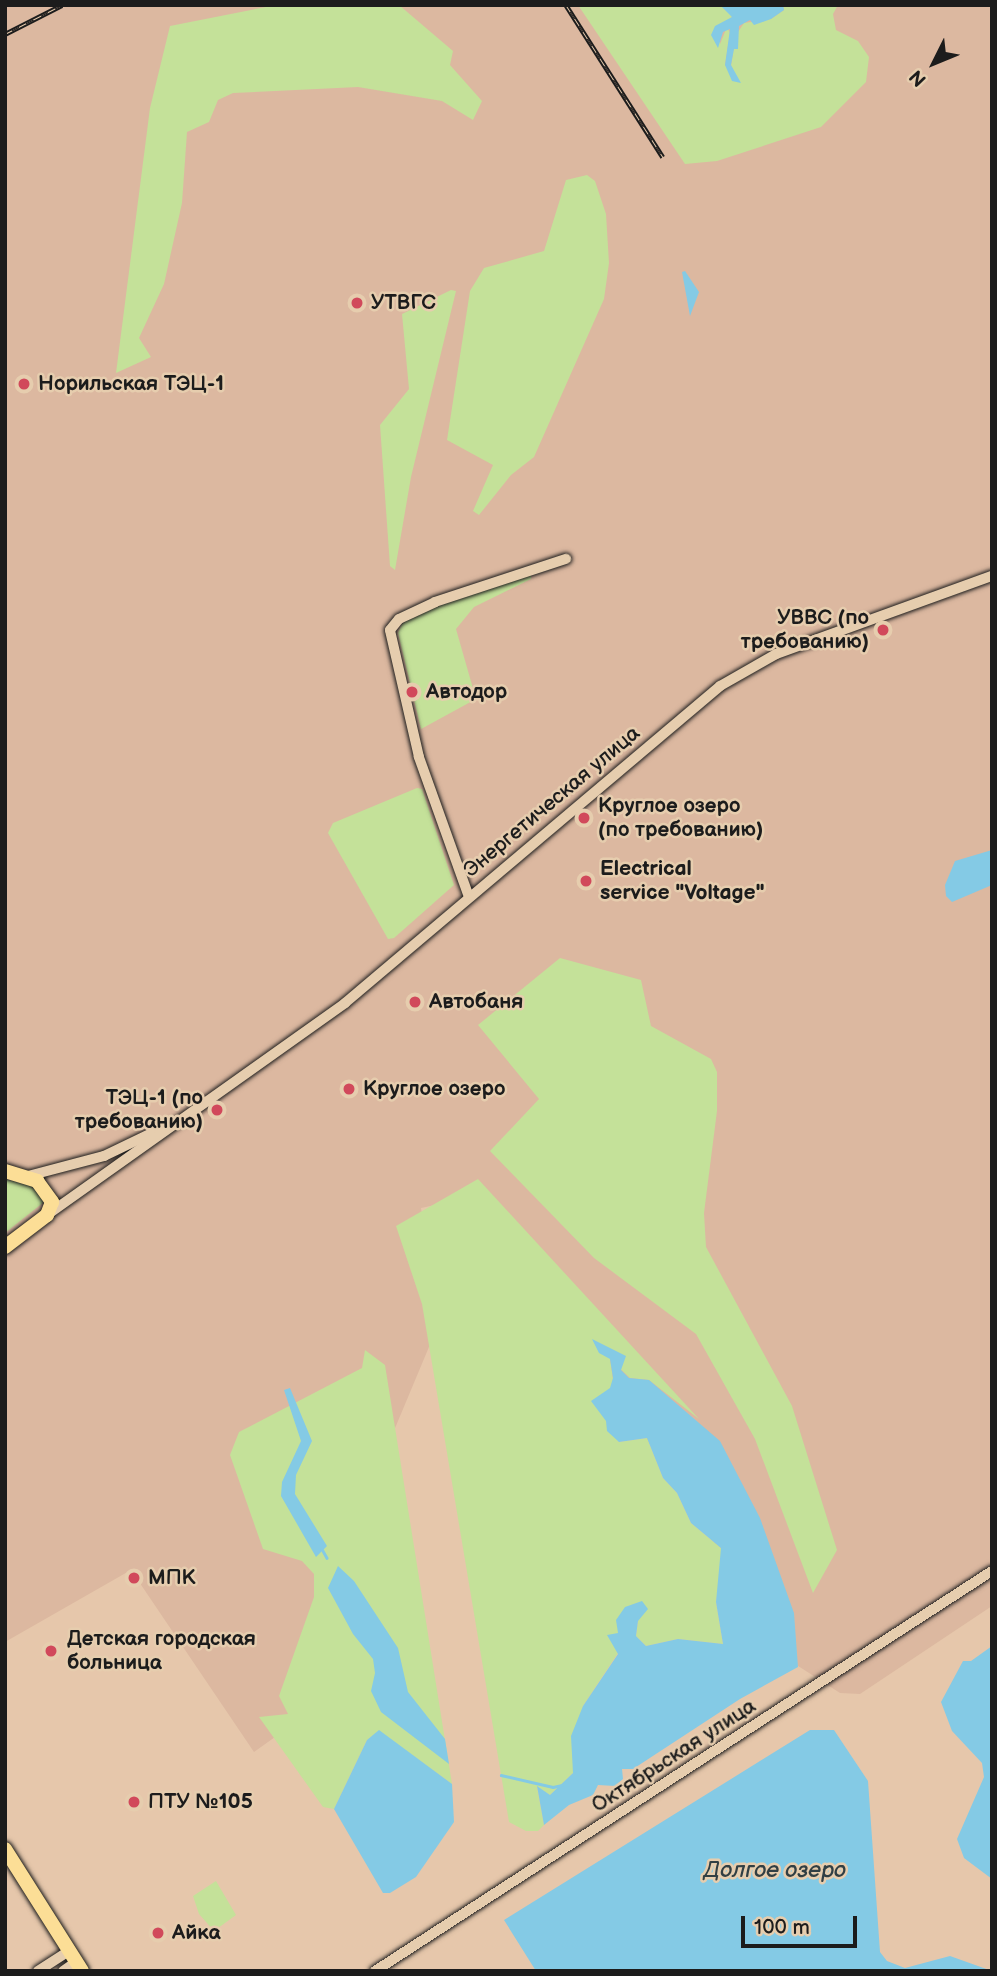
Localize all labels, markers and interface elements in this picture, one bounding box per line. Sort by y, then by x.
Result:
north arrow [899,28,969,98]
text: N [905,65,932,91]
place label: УТВГС [371,290,436,316]
marker: УТВГС [349,295,365,311]
place label: Норильская ТЭЦ-1 [38,371,224,397]
marker: Норильская ТЭЦ-1 [16,376,32,392]
place label: УВВС (по требованию) [741,605,869,655]
marker: УВВС (по требованию) [875,622,891,638]
place label: Автодор [426,679,507,705]
marker: Автодор [404,684,420,700]
street label: Энергетическая улица [459,721,645,883]
place label: Круглое озеро (по требованию) [598,793,763,843]
marker: Круглое озеро (по требованию) [576,810,592,826]
place label: Electrical service "Voltage" [600,856,765,906]
marker: Electrical service "Voltage" [578,873,594,889]
place label: Автобаня [429,989,523,1015]
marker: Автобаня [407,994,423,1010]
place label: Круглое озеро [363,1076,505,1102]
marker: Круглое озеро [341,1081,357,1097]
place label: ТЭЦ-1 (по требованию) [75,1085,203,1135]
marker: ТЭЦ-1 (по требованию) [209,1102,225,1118]
place label: МПК [148,1565,196,1591]
marker: МПК [126,1570,142,1586]
place label: Детская городская больница [67,1626,256,1676]
marker: Детская городская больница [41,1641,61,1661]
street label: Октябрьская улица [587,1694,761,1818]
place label: ПТУ №105 [148,1789,253,1815]
marker: ПТУ №105 [126,1794,142,1810]
water label: Долгое озеро [704,1856,846,1884]
scale bar [745,1902,860,1946]
text: 100 m [754,1915,810,1940]
place label: Айка [172,1920,221,1946]
marker: Айка [150,1925,166,1941]

